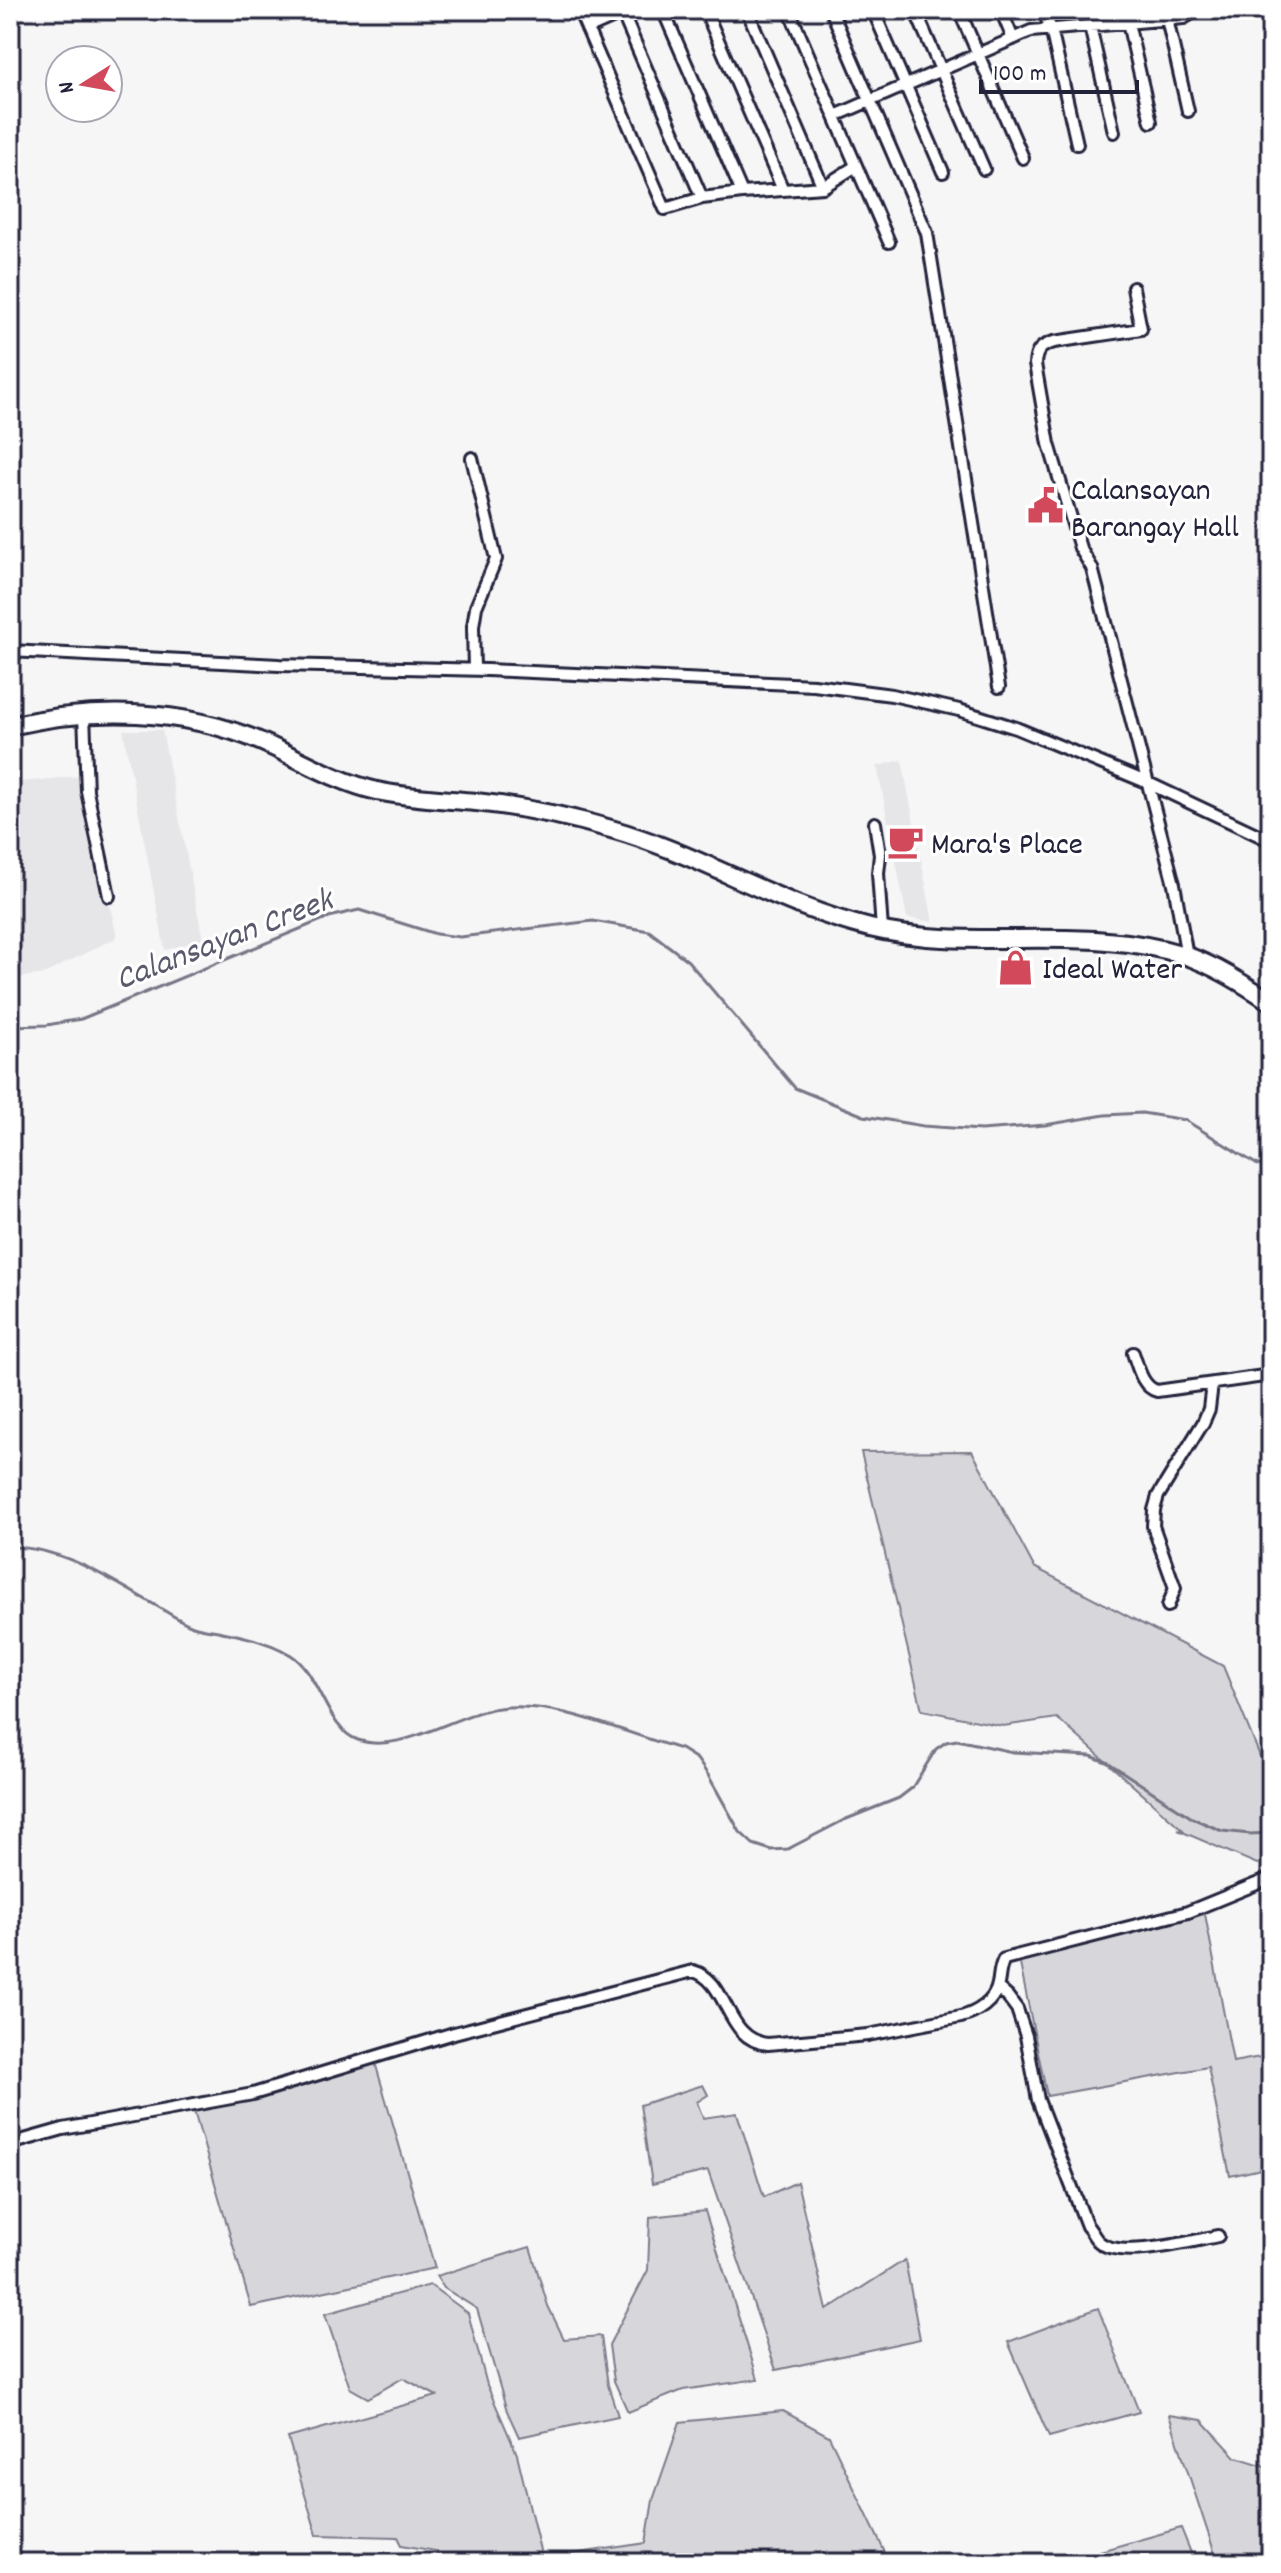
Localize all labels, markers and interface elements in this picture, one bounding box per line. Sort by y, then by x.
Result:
north arrow [44,44,124,124]
scale bar [981,44,1137,94]
text: 100 m [993,58,1046,92]
text: N [52,79,84,95]
place label: Calansayan Barangay Hall [1071,470,1239,553]
public building icon: Calansayan Barangay Hall [1026,487,1064,525]
cafe icon: Mara's Place [886,823,924,861]
place label: Mara's Place [931,824,1083,870]
water label: Calansayan Creek [109,877,344,1006]
shop icon: Ideal Water [997,948,1035,986]
place label: Ideal Water [1042,949,1182,995]

